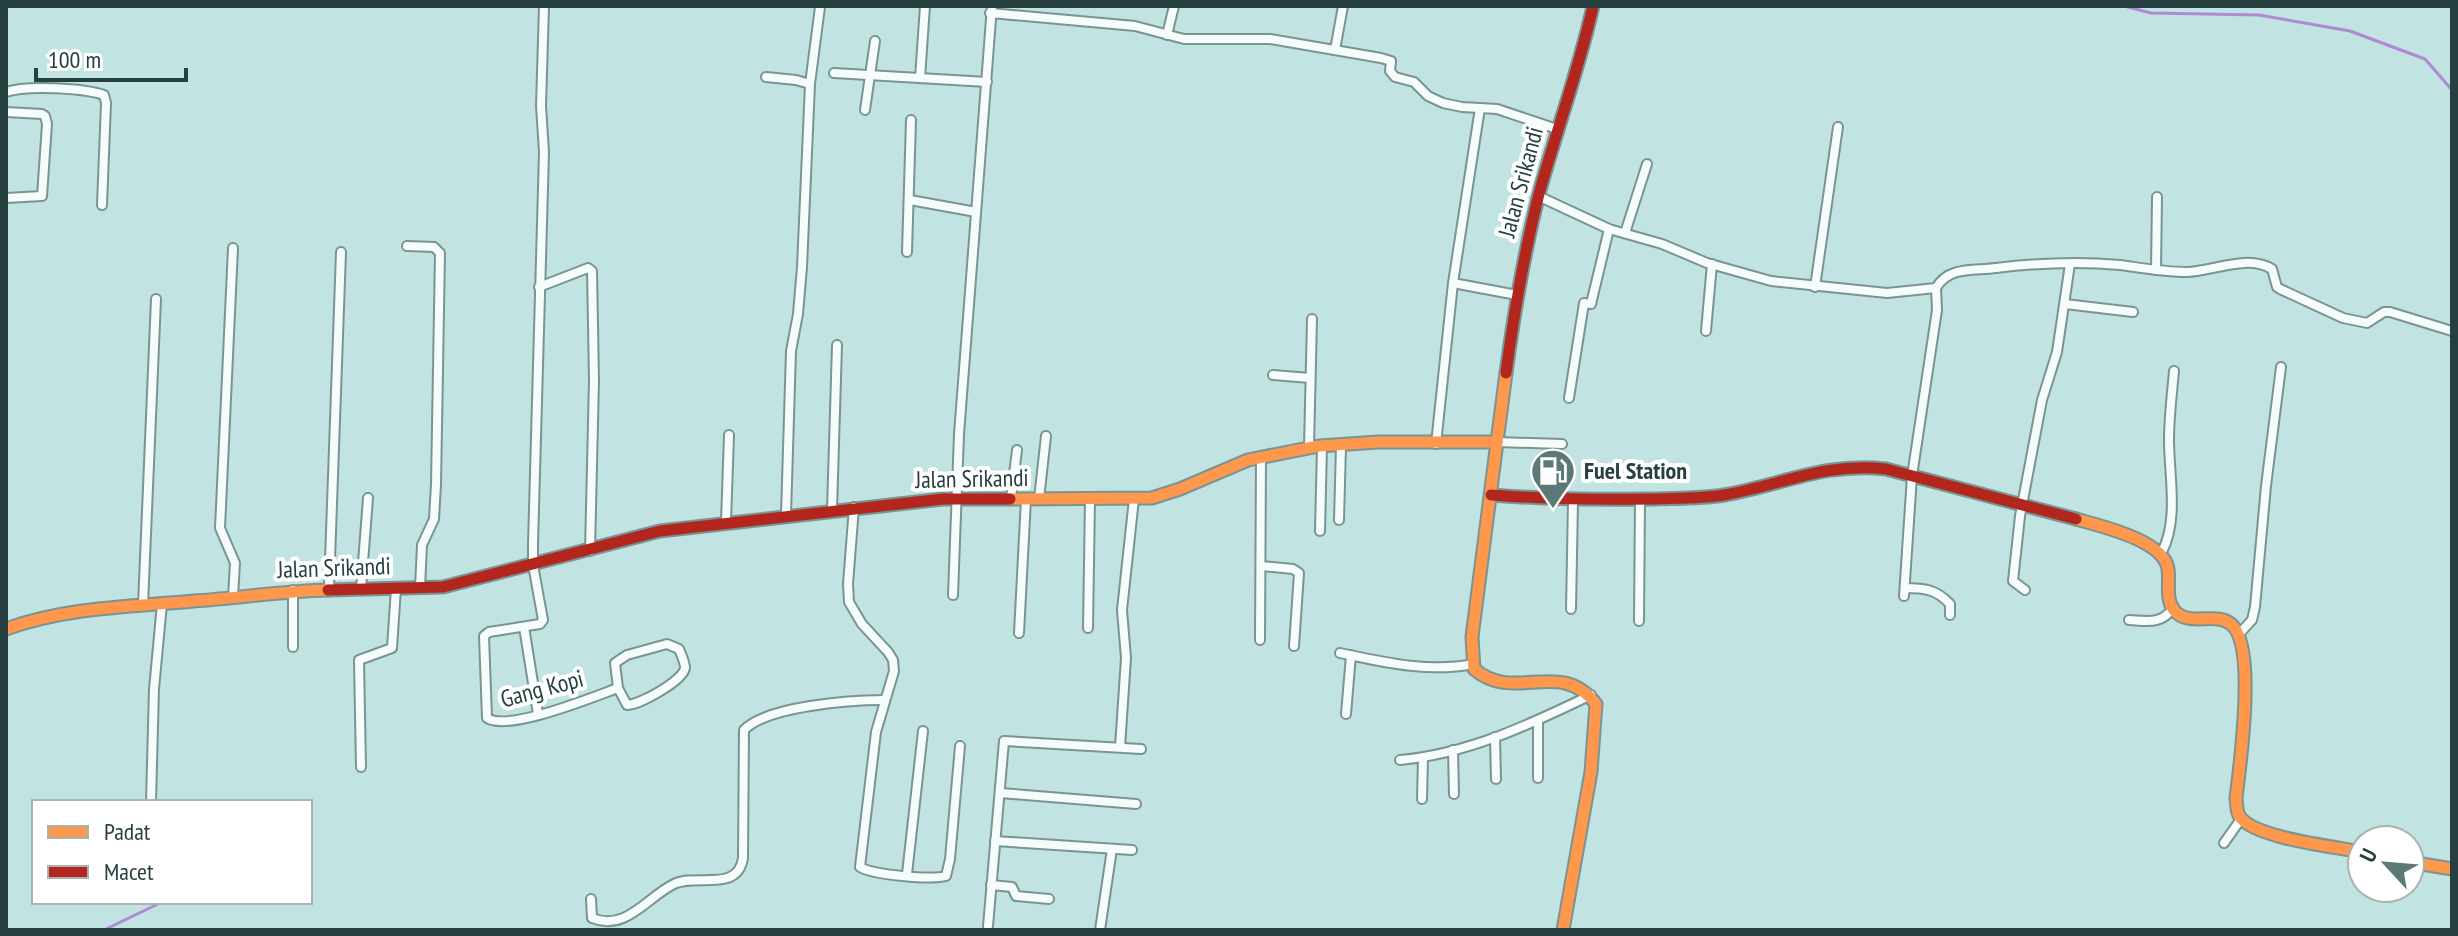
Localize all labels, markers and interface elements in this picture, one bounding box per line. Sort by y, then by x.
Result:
scale bar [36,32,186,82]
text: 100 m [48,44,101,75]
street label: Jalan Srikandi [1491,123,1550,242]
fuel station icon: Fuel Station [1529,447,1577,510]
place label: Fuel Station [1584,455,1687,486]
street label: Jalan Srikandi [914,462,1029,495]
street label: Jalan Srikandi [276,550,391,585]
street label: Gang Kopi [497,663,587,714]
legend [32,800,312,904]
text: Padat [104,816,151,847]
north arrow [2346,824,2426,904]
text: U [2353,844,2383,866]
text: Macet [104,856,154,887]

